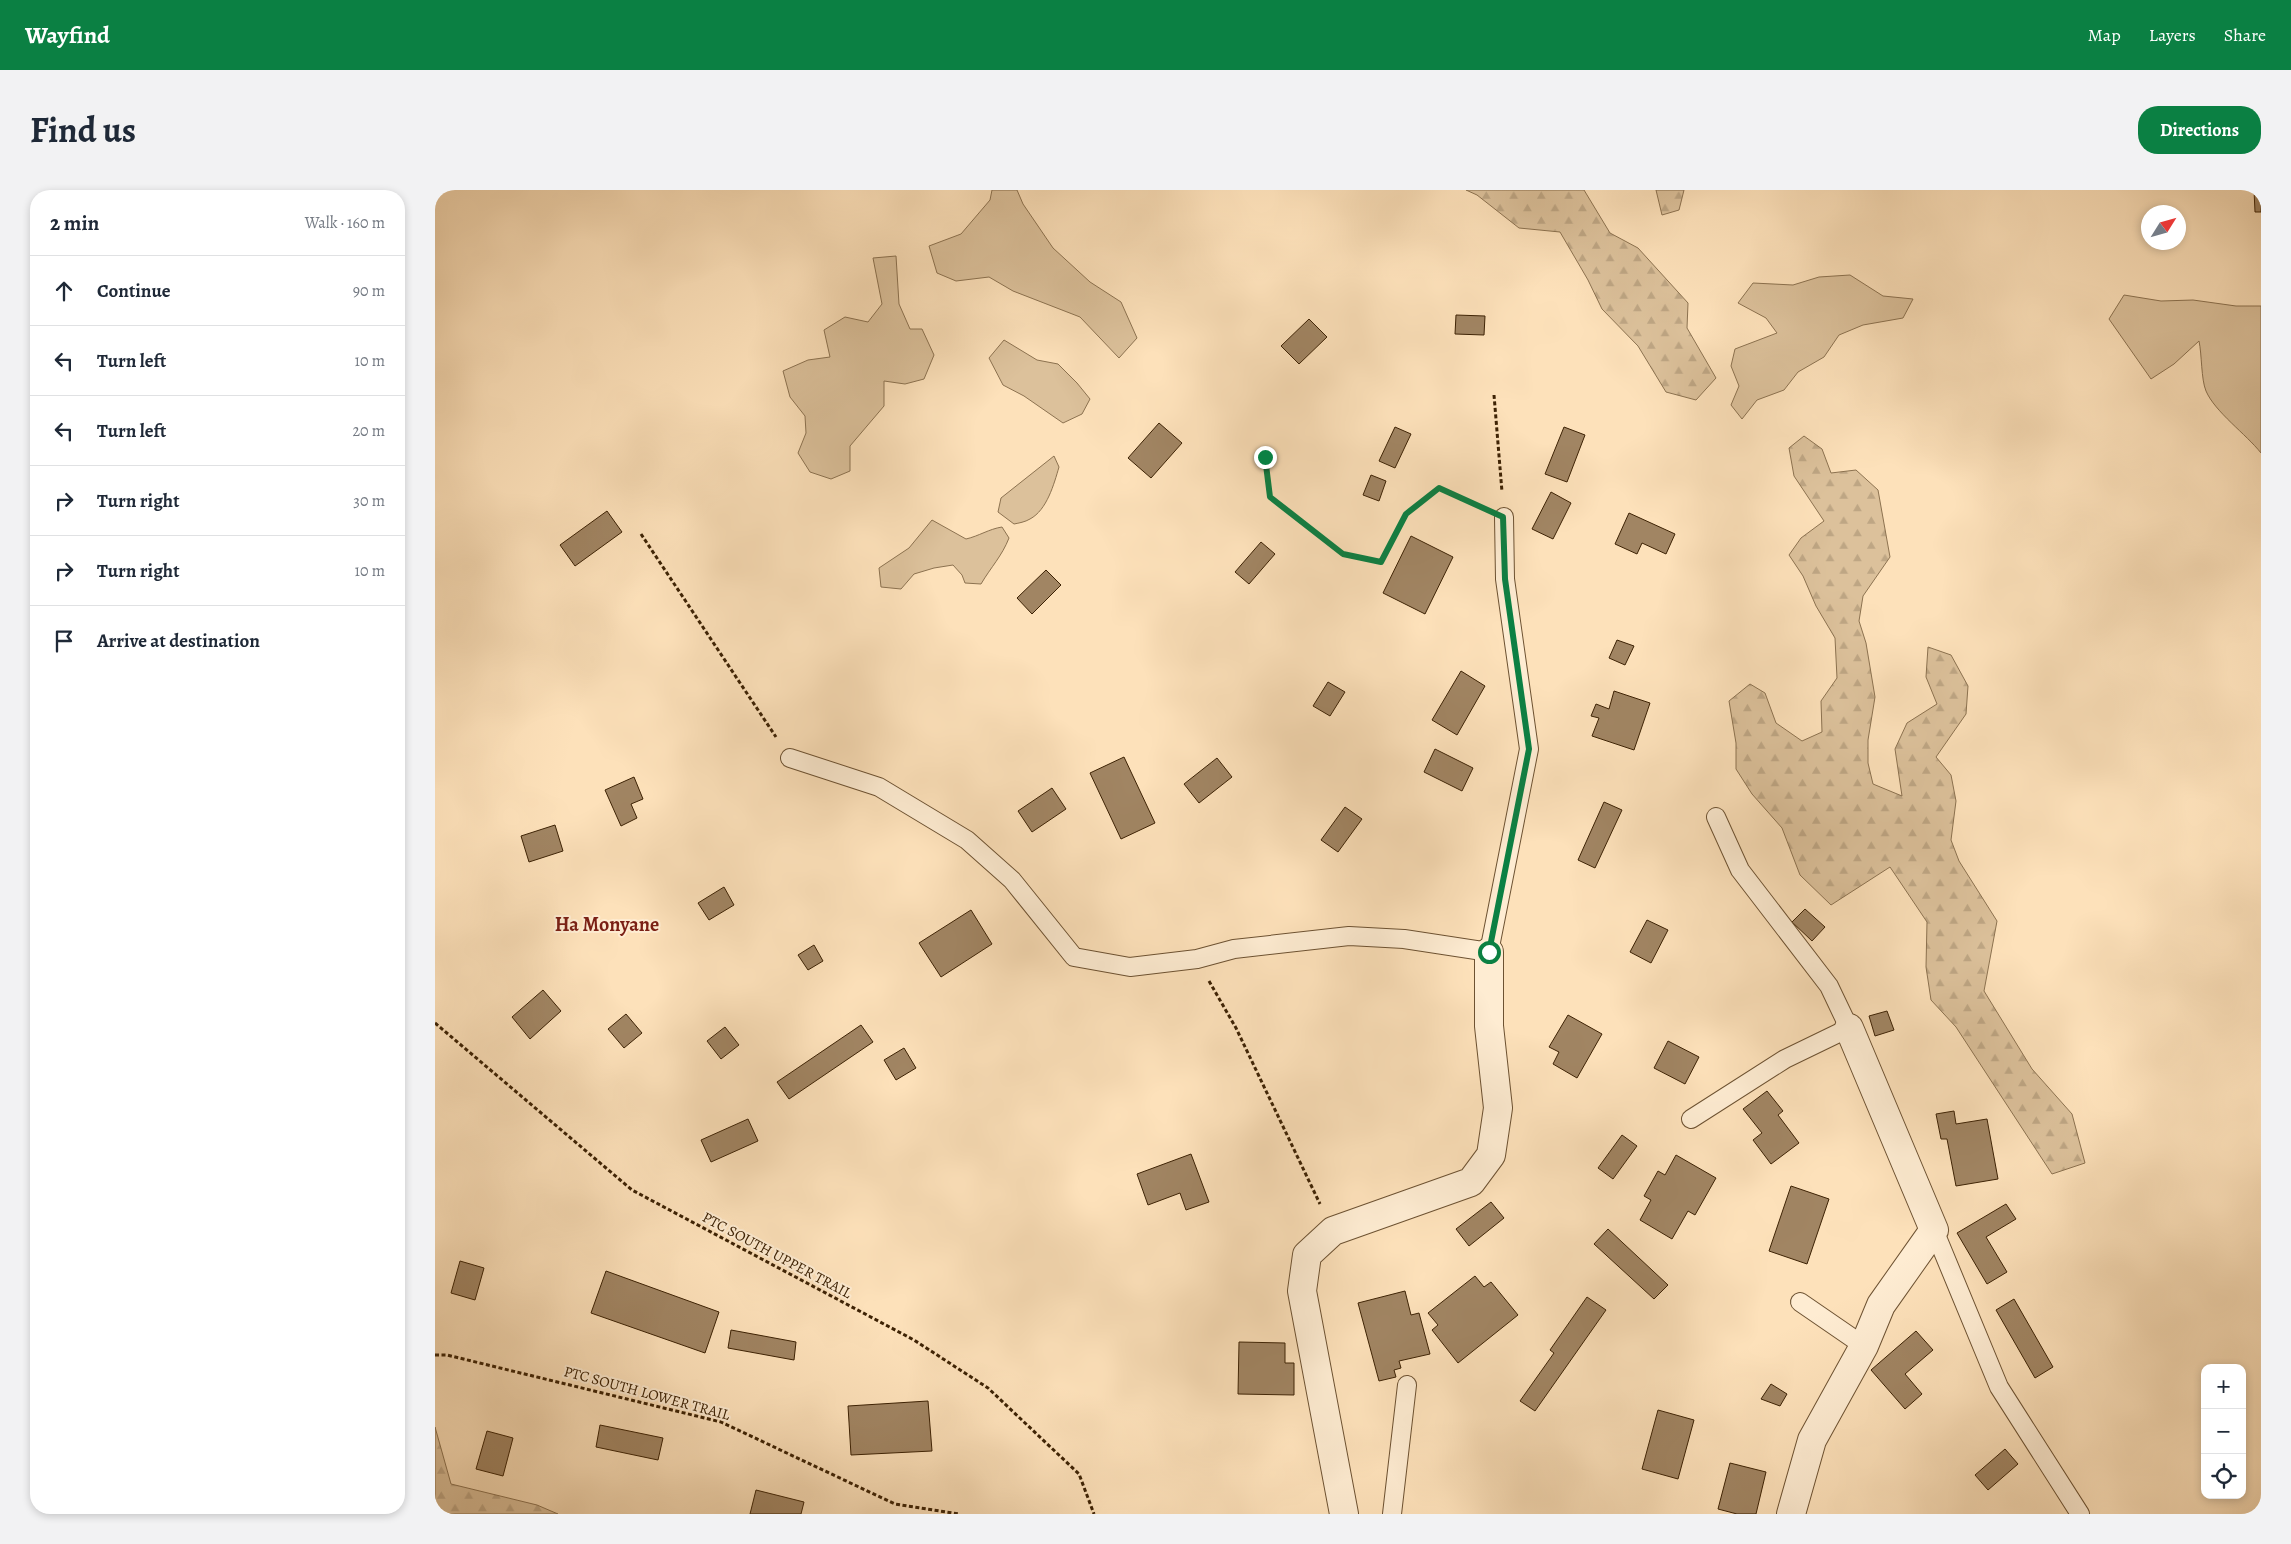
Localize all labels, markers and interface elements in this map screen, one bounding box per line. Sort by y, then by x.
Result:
text: Wayfind [25,19,110,51]
text: Map [2088,23,2121,47]
text: Layers [2149,23,2196,47]
text: Share [2224,23,2266,47]
text: Find us [30,106,136,154]
button: Directions [2138,106,2261,154]
north arrow [2141,205,2186,250]
text: 2 min [50,209,99,237]
text: Walk · 160 m [305,212,385,234]
icon: ahead [50,277,78,305]
text: Continue [97,278,171,304]
text: 90 m [353,280,385,302]
icon: left [50,347,78,375]
text: Turn left [97,348,166,374]
text: 10 m [355,350,385,372]
icon: left [50,417,78,445]
text: Turn left [97,418,166,444]
text: 20 m [352,420,385,442]
route end [1254,446,1277,469]
icon: right [50,487,78,515]
text: Turn right [97,488,179,514]
text: 30 m [353,490,385,512]
icon: right [50,557,78,585]
text: Turn right [97,558,179,584]
text: 10 m [355,560,385,582]
icon: arrive [50,627,78,655]
text: Arrive at destination [97,628,260,654]
district label: Ha Monyane [555,911,659,938]
route start [1478,941,1501,964]
street label: PTC SOUTH UPPER TRAIL [699,1207,856,1303]
street label: PTC SOUTH LOWER TRAIL [562,1361,733,1425]
map controls [2201,1364,2246,1499]
button: + [2201,1364,2246,1409]
button: − [2201,1409,2246,1454]
button: locate [2201,1454,2246,1499]

